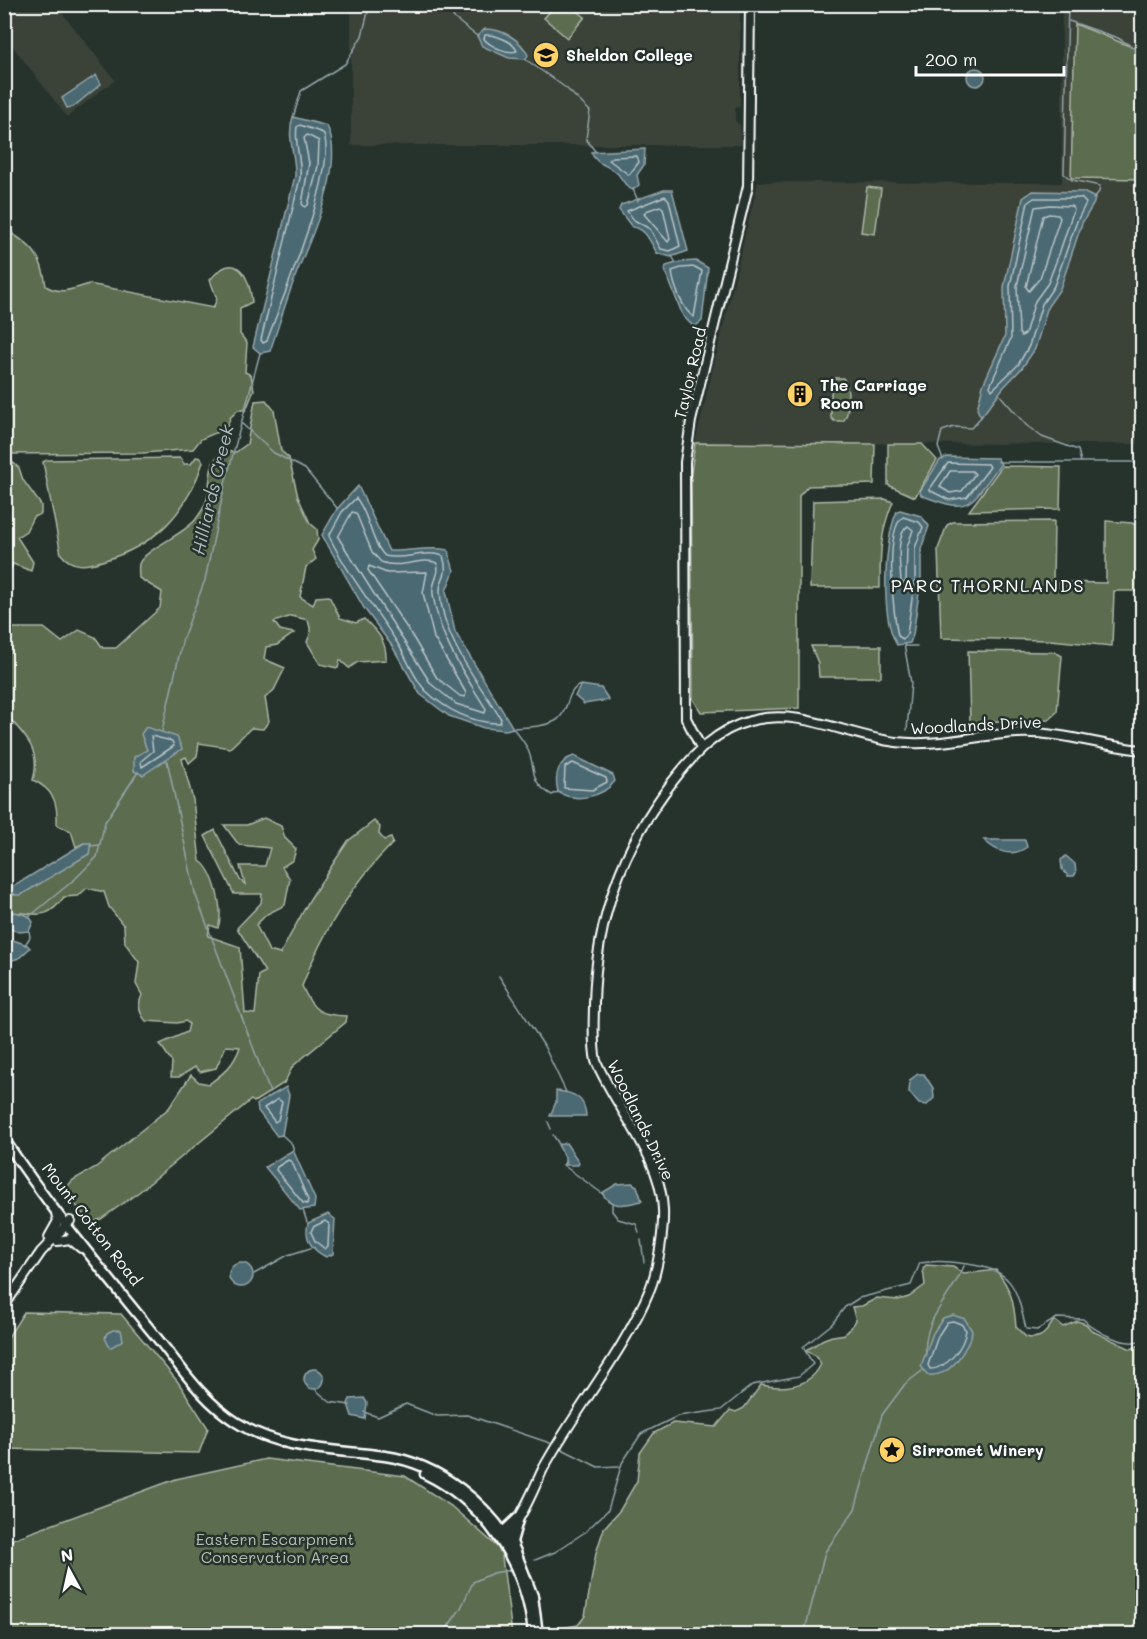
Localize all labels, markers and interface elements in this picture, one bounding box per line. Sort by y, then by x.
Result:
scale bar [916,39,1064,77]
school or university icon: Sheldon College [531,40,561,70]
place label: Sheldon College [566,44,693,65]
text: 200 m [925,47,977,71]
street label: Taylor Road [669,325,710,421]
place label: The Carriage Room [820,374,927,413]
building icon: The Carriage Room [785,379,815,409]
water label: Hilliards Creek [185,422,239,557]
district label: PARC THORNLANDS [891,573,1085,597]
street label: Woodlands Drive [910,711,1042,738]
street label: Woodlands Drive [603,1056,680,1183]
street label: Mount Cotton Road [38,1158,147,1289]
place icon: Sirromet Winery [877,1435,907,1465]
place label: Sirromet Winery [912,1439,1044,1460]
park label: Eastern Escarpment Conservation Area [196,1528,354,1567]
north arrow [39,1540,99,1600]
text: N [59,1543,74,1566]

